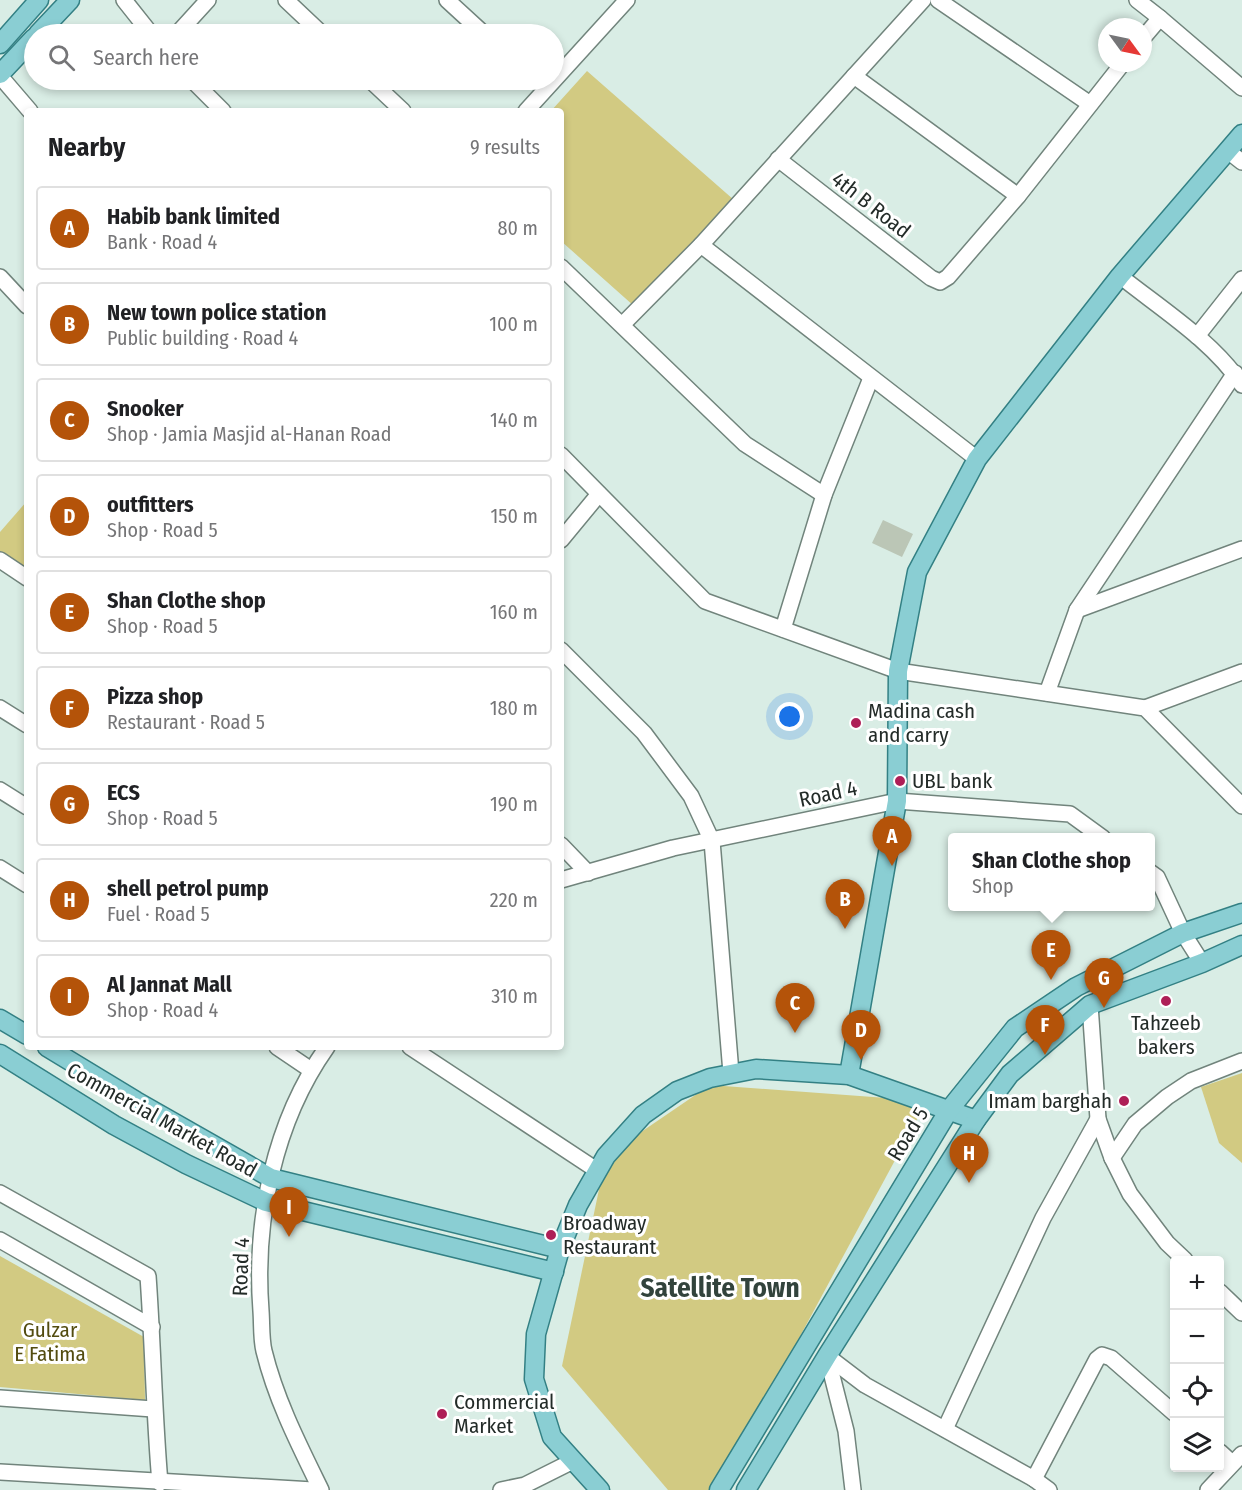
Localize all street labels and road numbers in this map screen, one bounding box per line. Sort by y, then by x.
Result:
street label: 4th B Road [826,166,916,244]
street label: Road 4 [797,775,859,813]
street label: Commercial Market Road [62,1057,262,1183]
street label: Road 5 [882,1102,934,1166]
street label: Road 4 [227,1237,255,1297]

